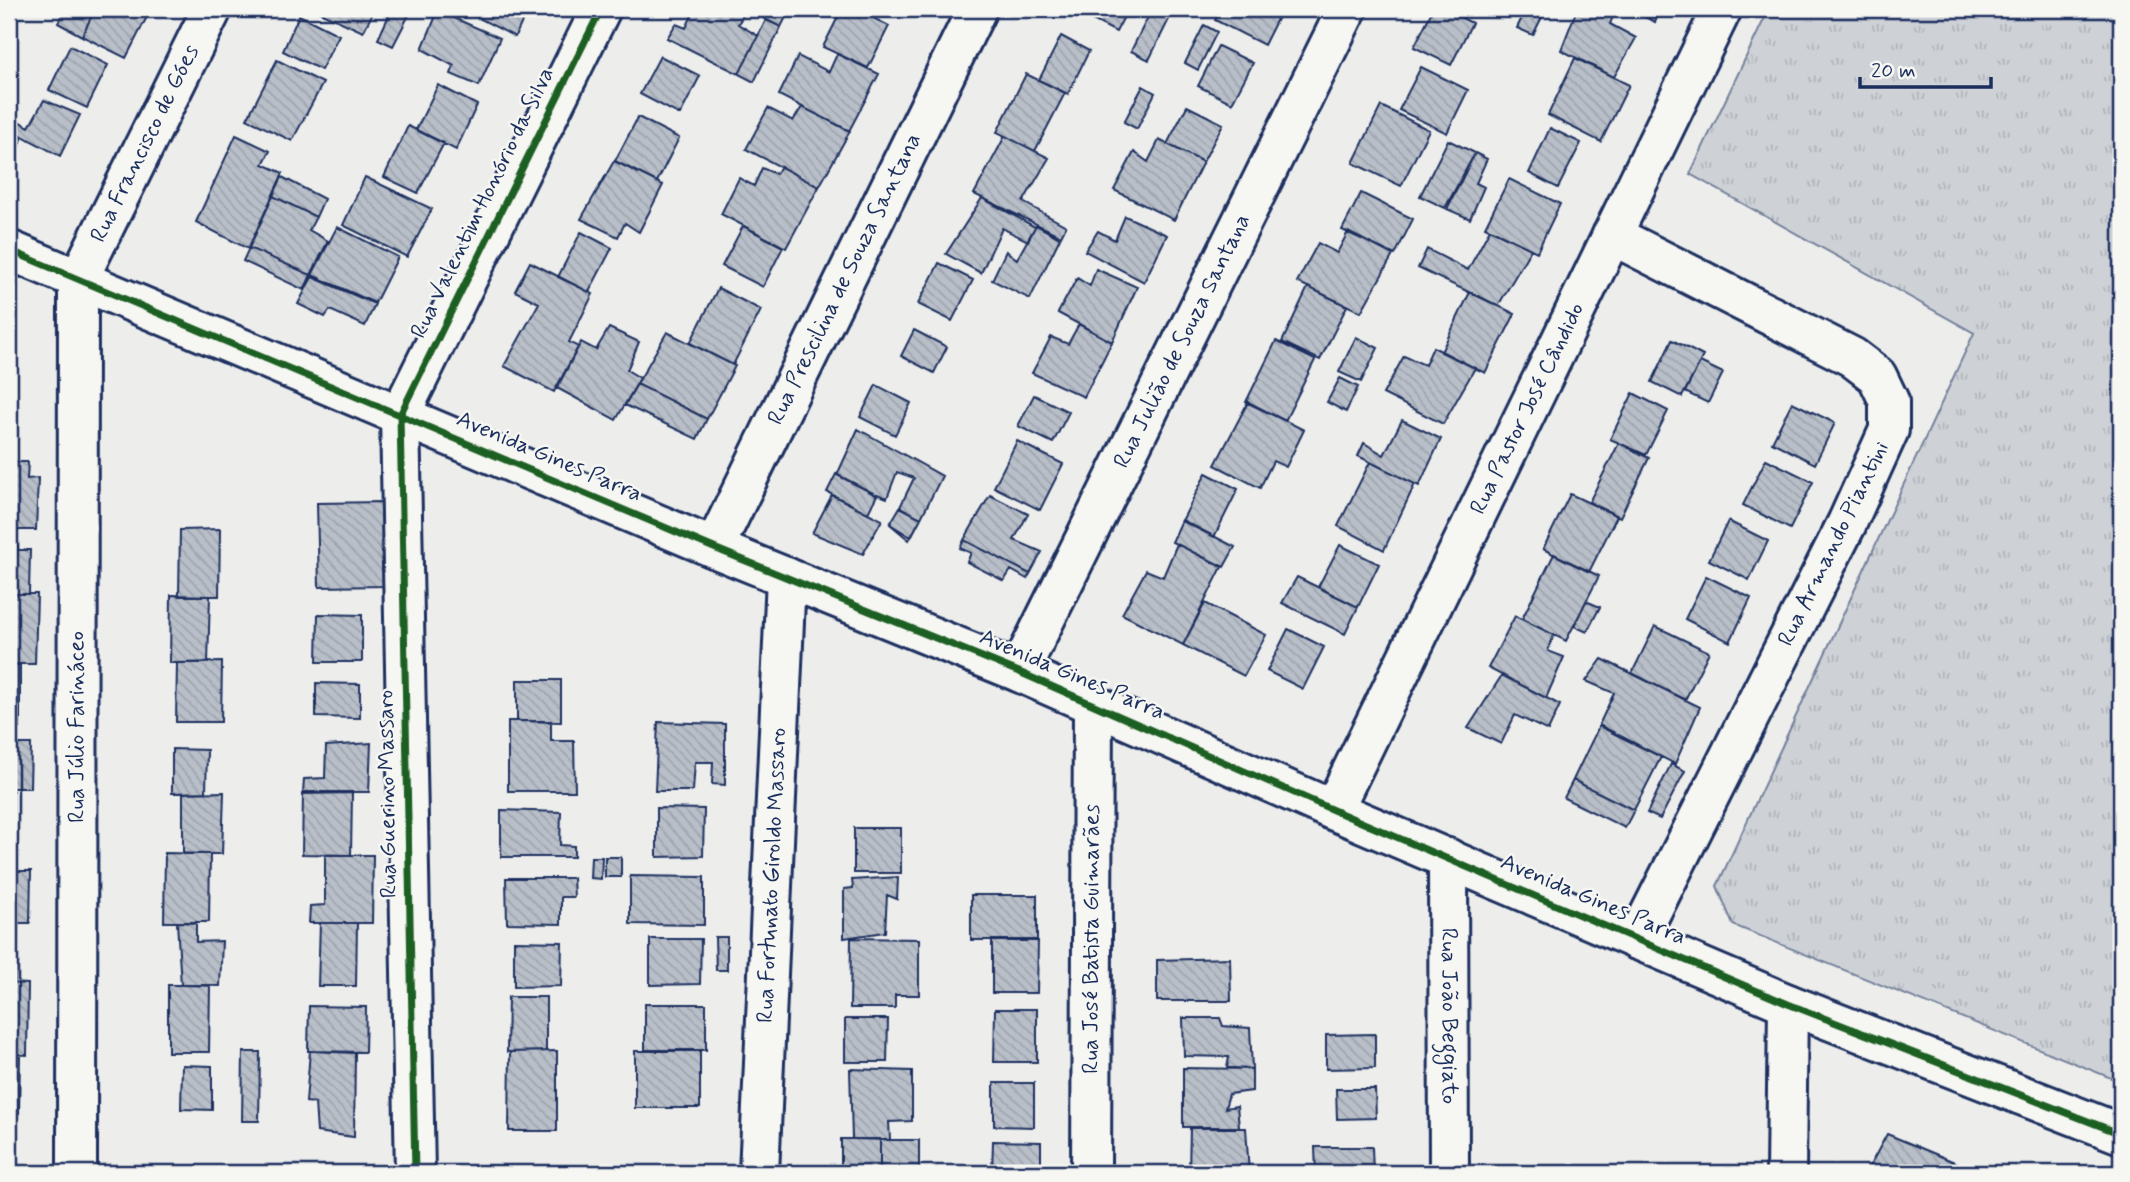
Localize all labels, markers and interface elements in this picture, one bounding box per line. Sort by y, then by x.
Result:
street label: Rua Francisco de Góes [84,40,207,248]
scale bar [1860,46,1992,90]
text: 20 m [1871,57,1916,85]
street label: Rua Valentim Honório da Silva [404,62,562,344]
street label: Rua Prescilina de Souza Santana [761,128,929,430]
street label: Rua Julião de Souza Santana [1107,209,1258,473]
street label: Rua Pastor José Cândido [1464,298,1592,520]
street label: Avenida Gines Parra [452,404,646,510]
street label: Rua Armando Piantini [1771,437,1897,651]
street label: Avenida Gines Parra [975,622,1169,728]
street label: Rua Júlio Farináceo [62,631,93,823]
street label: Rua Guerino Massaro [371,689,405,899]
street label: Rua Fortunato Giroldo Massaro [751,727,794,1024]
street label: Rua José Batista Guimarães [1076,804,1108,1074]
street label: Avenida Gines Parra [1496,847,1690,953]
street label: Rua João Beggiato [1432,928,1464,1104]

